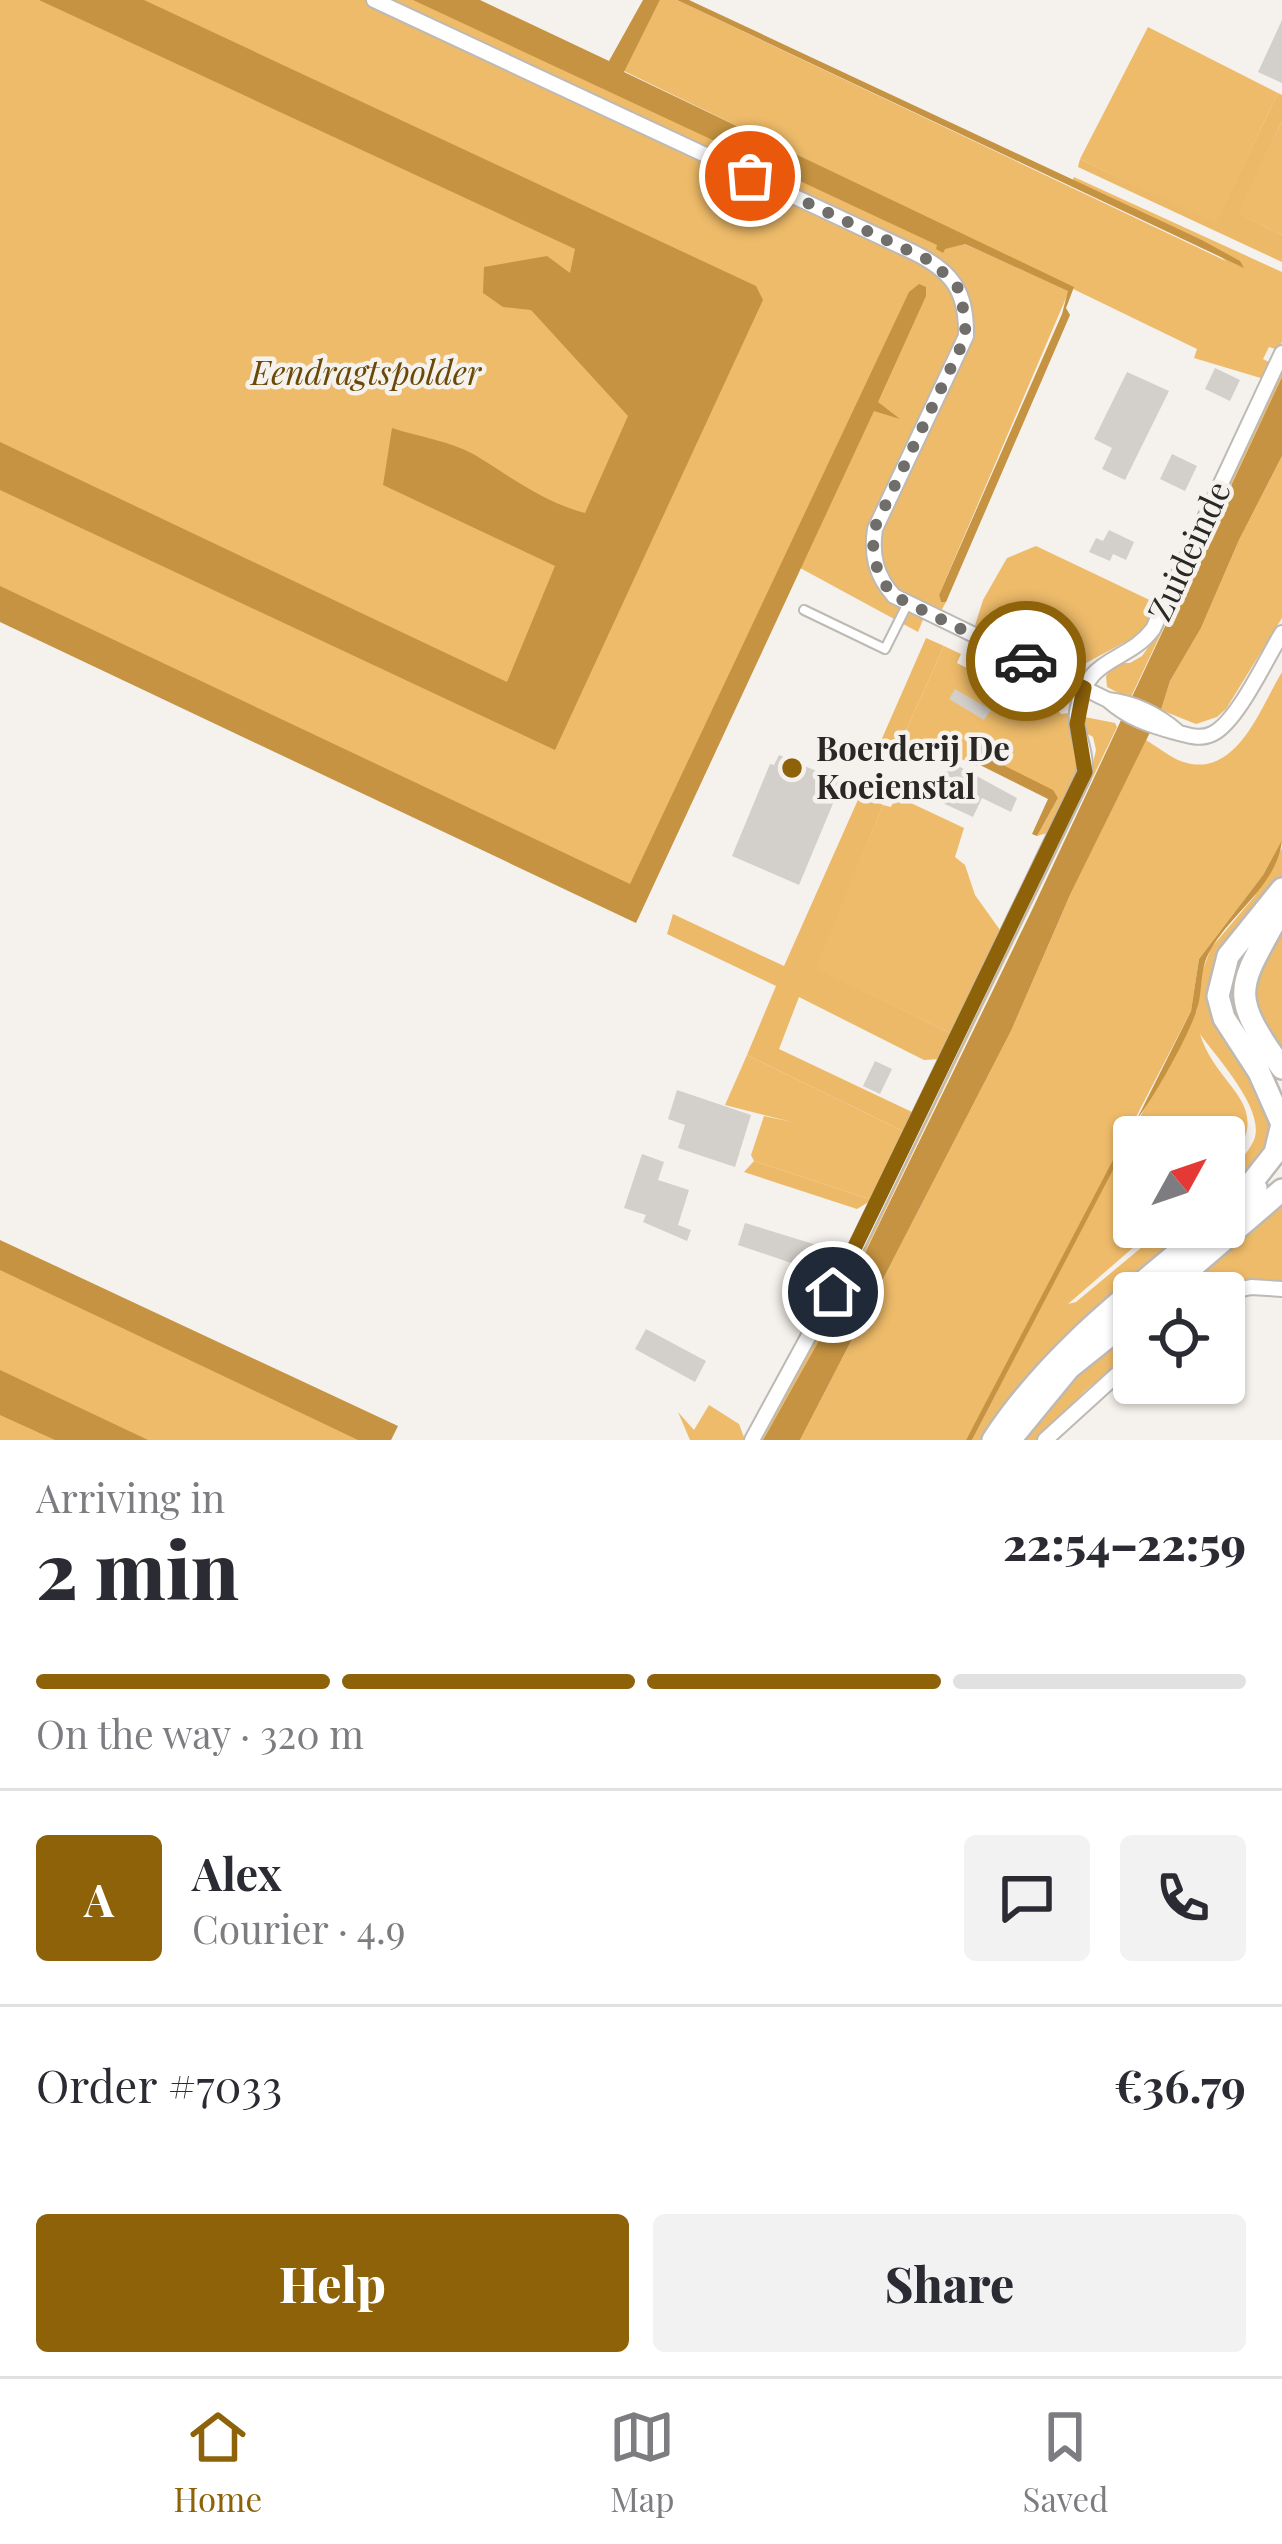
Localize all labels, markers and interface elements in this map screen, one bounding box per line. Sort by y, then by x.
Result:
pin [699,125,801,227]
icon: bag [717,143,783,209]
park label: Eendragtspolder [249,349,482,393]
street label: Zuideinde [1136,473,1239,627]
courier [966,601,1086,721]
icon: car [993,628,1059,694]
place label: Boerderij De Koeienstal [816,725,1010,807]
marker: Boerderij De Koeienstal [779,755,805,781]
north arrow [1113,1116,1245,1248]
map controls [1113,1116,1245,1404]
pin [782,1241,884,1343]
icon: home [800,1259,866,1325]
button: locate [1113,1272,1245,1404]
text: Arriving in [36,1471,225,1523]
text: 22:54–22:59 [1003,1512,1246,1572]
text: 2 min [36,1516,239,1620]
text: On the way · 320 m [36,1707,364,1759]
button: chat [964,1835,1090,1961]
button: phone [1120,1835,1246,1961]
text: Alex [192,1842,282,1902]
text: A [84,1868,114,1928]
text: Courier · 4.9 [192,1902,406,1954]
text: Order #7033 [36,2054,282,2114]
text: €36.79 [1114,2054,1246,2114]
button: Help [36,2214,629,2352]
button: Share [653,2214,1246,2352]
tab: Home [174,2404,262,2520]
tab: Map [609,2404,675,2520]
tab: Saved [1023,2404,1108,2520]

